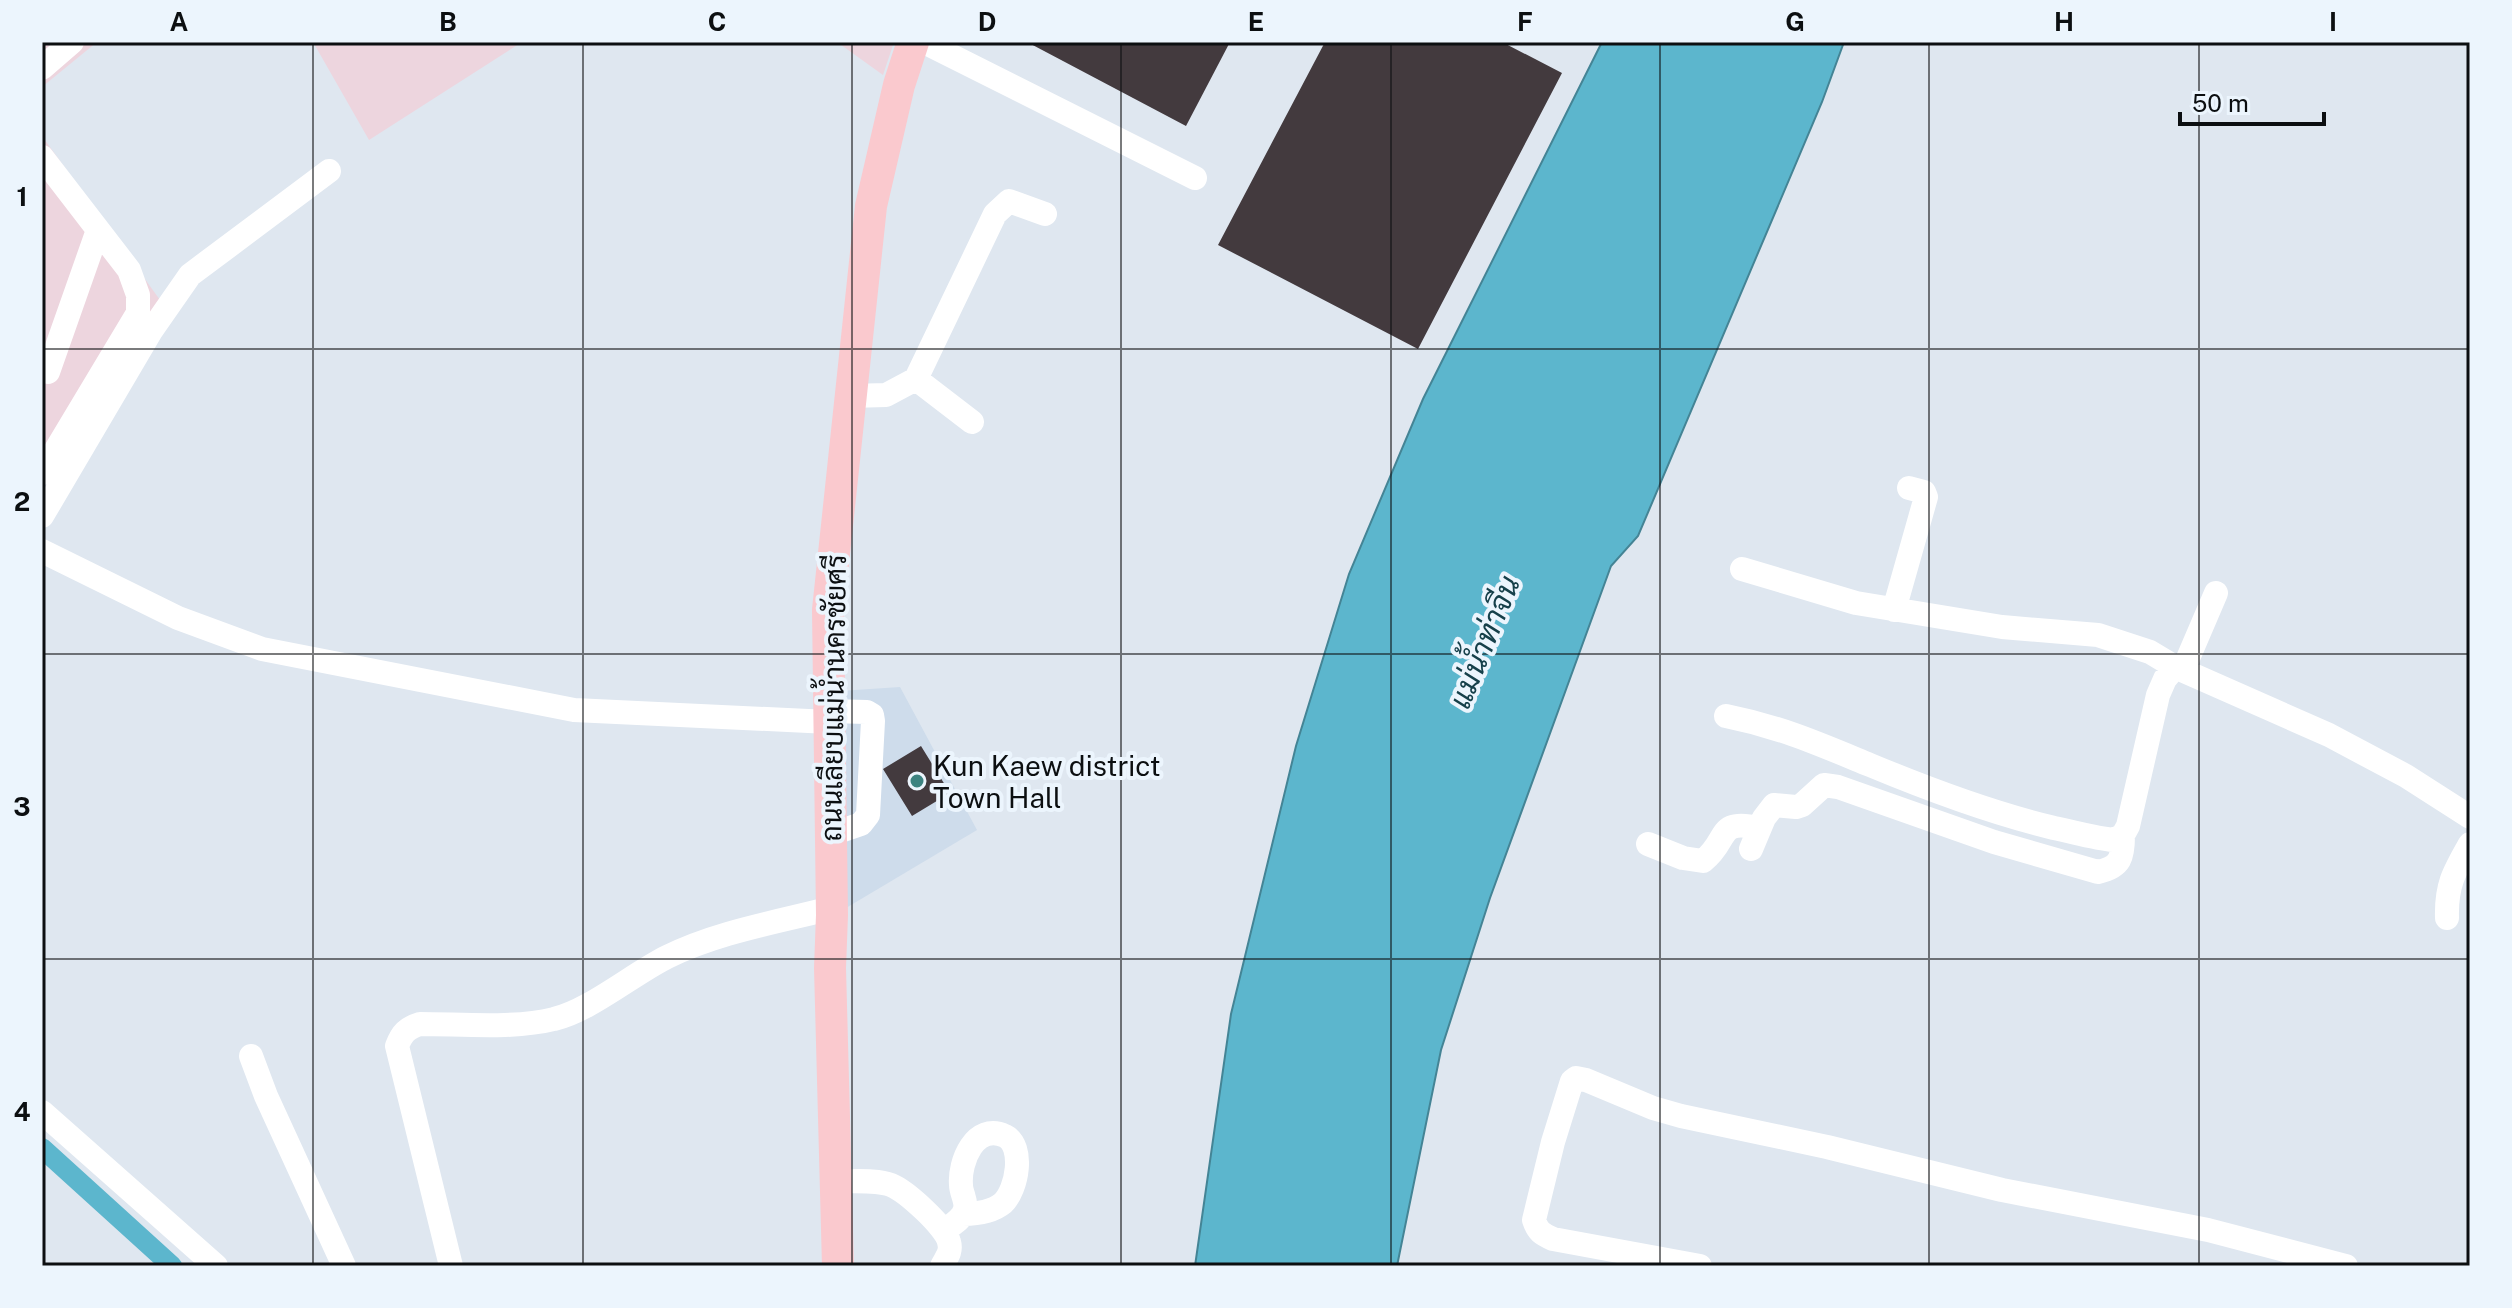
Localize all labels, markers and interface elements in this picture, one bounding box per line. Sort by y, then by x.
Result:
text: A [170,6,189,37]
text: B [439,6,457,37]
text: C [708,6,726,37]
text: D [978,6,996,37]
text: E [1248,6,1264,37]
text: F [1517,6,1533,37]
text: G [1785,6,1805,37]
text: H [2054,6,2074,37]
text: I [2329,6,2337,37]
scale bar [2180,76,2324,126]
text: 50 m [2192,89,2249,117]
text: 1 [16,181,28,212]
text: 2 [14,486,30,517]
street label: ถนนเลียบแม่น้ำนครชัยศรี [807,554,852,842]
water label: แม่น้ำท่าจีน [1434,568,1527,713]
place label: Kun Kaew district Town Hall [933,749,1161,814]
marker: Kun Kaew district Town Hall [908,772,926,790]
text: 3 [13,791,31,822]
text: 4 [13,1096,31,1127]

